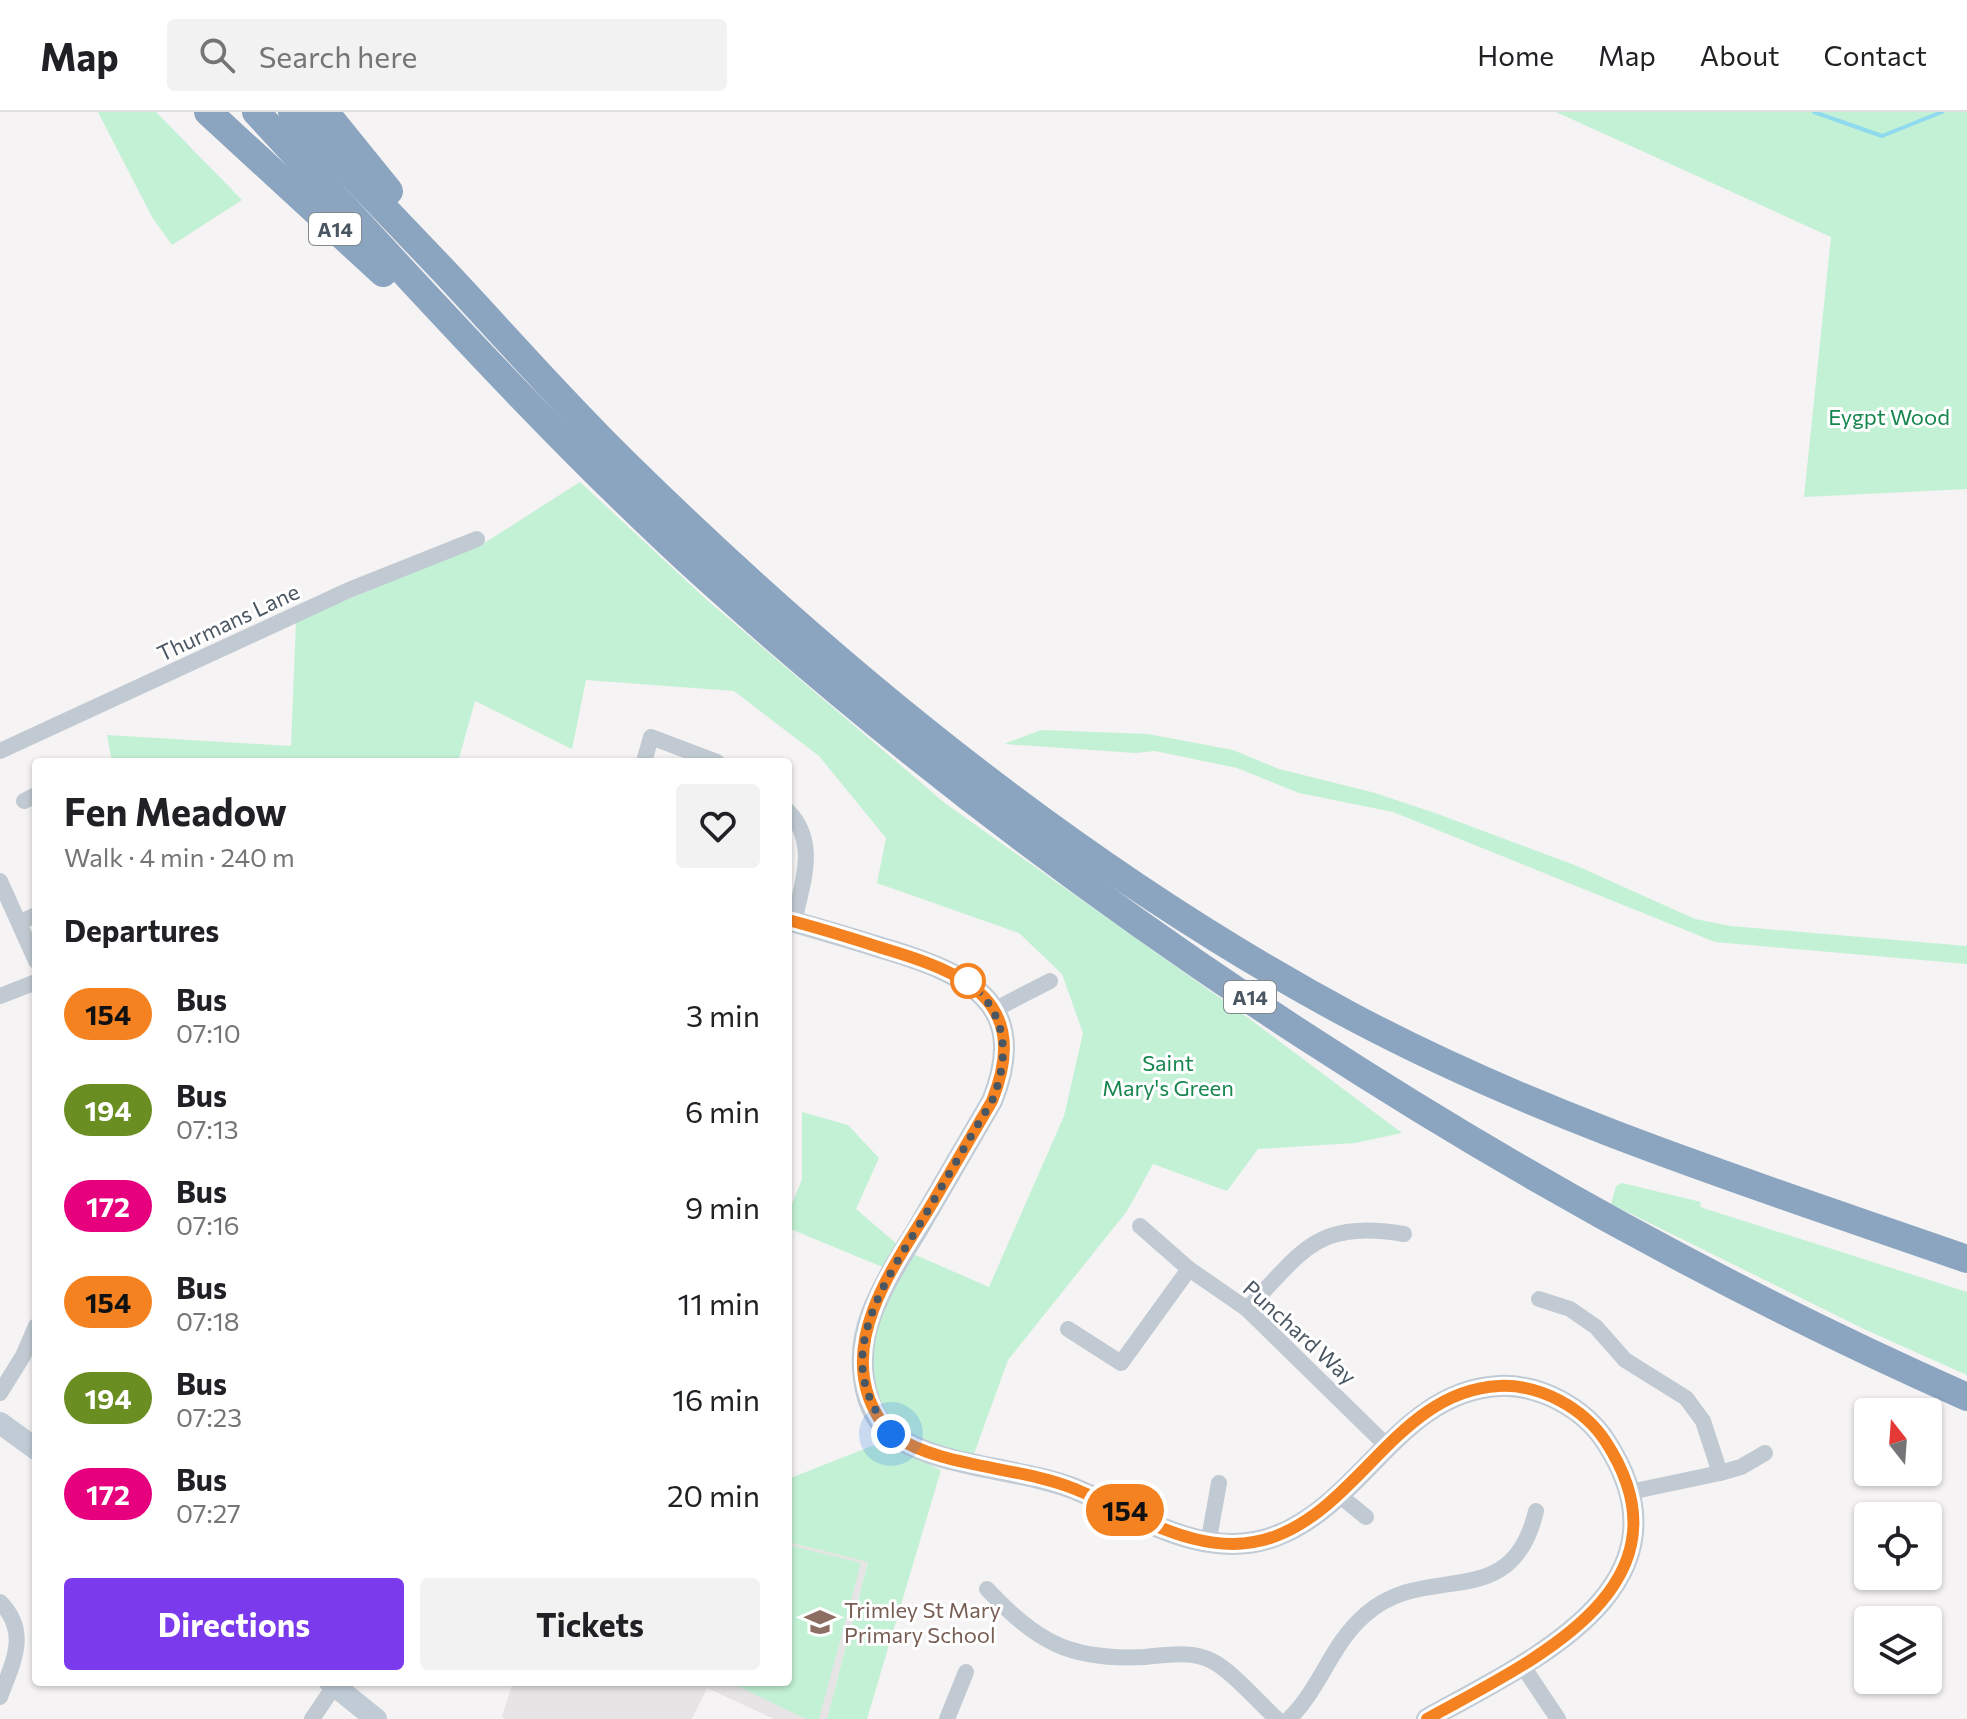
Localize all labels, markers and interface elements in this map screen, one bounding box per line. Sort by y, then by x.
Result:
search box [167,19,727,91]
text: Map [40,32,119,79]
icon: search [195,33,239,77]
text: Search here [259,37,417,74]
text: Home [1477,38,1554,72]
text: Map [1598,38,1656,72]
text: About [1700,38,1780,72]
text: Contact [1824,38,1927,72]
road number: A14 [309,213,361,245]
park label: Eygpt Wood [1828,403,1950,430]
street label: Thurmans Lane [153,577,303,667]
button: heart [676,784,760,868]
text: Fen Meadow [64,787,287,834]
text: Walk · 4 min · 240 m [64,841,295,872]
text: Departures [64,911,219,948]
unlabelled marker [951,964,985,998]
text: Bus [176,980,227,1017]
road number: A14 [1224,981,1276,1013]
text: 3 min [686,996,760,1033]
text: 154 [85,997,131,1031]
text: 07:10 [176,1017,241,1048]
park label: Saint Mary's Green [1102,1049,1234,1101]
text: Bus [176,1076,227,1113]
text: 6 min [685,1092,760,1129]
text: 194 [84,1093,132,1127]
text: 07:13 [176,1113,239,1144]
text: Bus [176,1172,227,1209]
text: 9 min [685,1188,760,1225]
text: 172 [86,1189,130,1223]
text: 07:16 [176,1209,240,1240]
text: Bus [176,1268,227,1305]
street label: Punchard Way [1238,1274,1362,1390]
text: 11 min [678,1284,760,1321]
text: 154 [85,1285,131,1319]
text: 07:18 [176,1305,240,1336]
text: Bus [176,1364,227,1401]
text: 16 min [672,1380,760,1417]
text: 194 [84,1381,132,1415]
north arrow [1854,1398,1942,1486]
map controls [1854,1398,1942,1694]
text: 07:23 [176,1401,242,1432]
your location [871,1414,911,1454]
text: Bus [176,1460,227,1497]
text: 20 min [667,1476,760,1513]
text: 172 [86,1477,130,1511]
line badge: 154 [1079,1484,1171,1536]
text: 154 [1102,1493,1148,1527]
text: 07:27 [176,1497,241,1528]
button: locate [1854,1502,1942,1590]
button: Directions [64,1578,404,1670]
button: Tickets [420,1578,760,1670]
place label: Trimley St Mary Primary School [844,1596,1001,1648]
school or university icon: Trimley St Mary Primary School [803,1605,837,1639]
button: layers [1854,1606,1942,1694]

